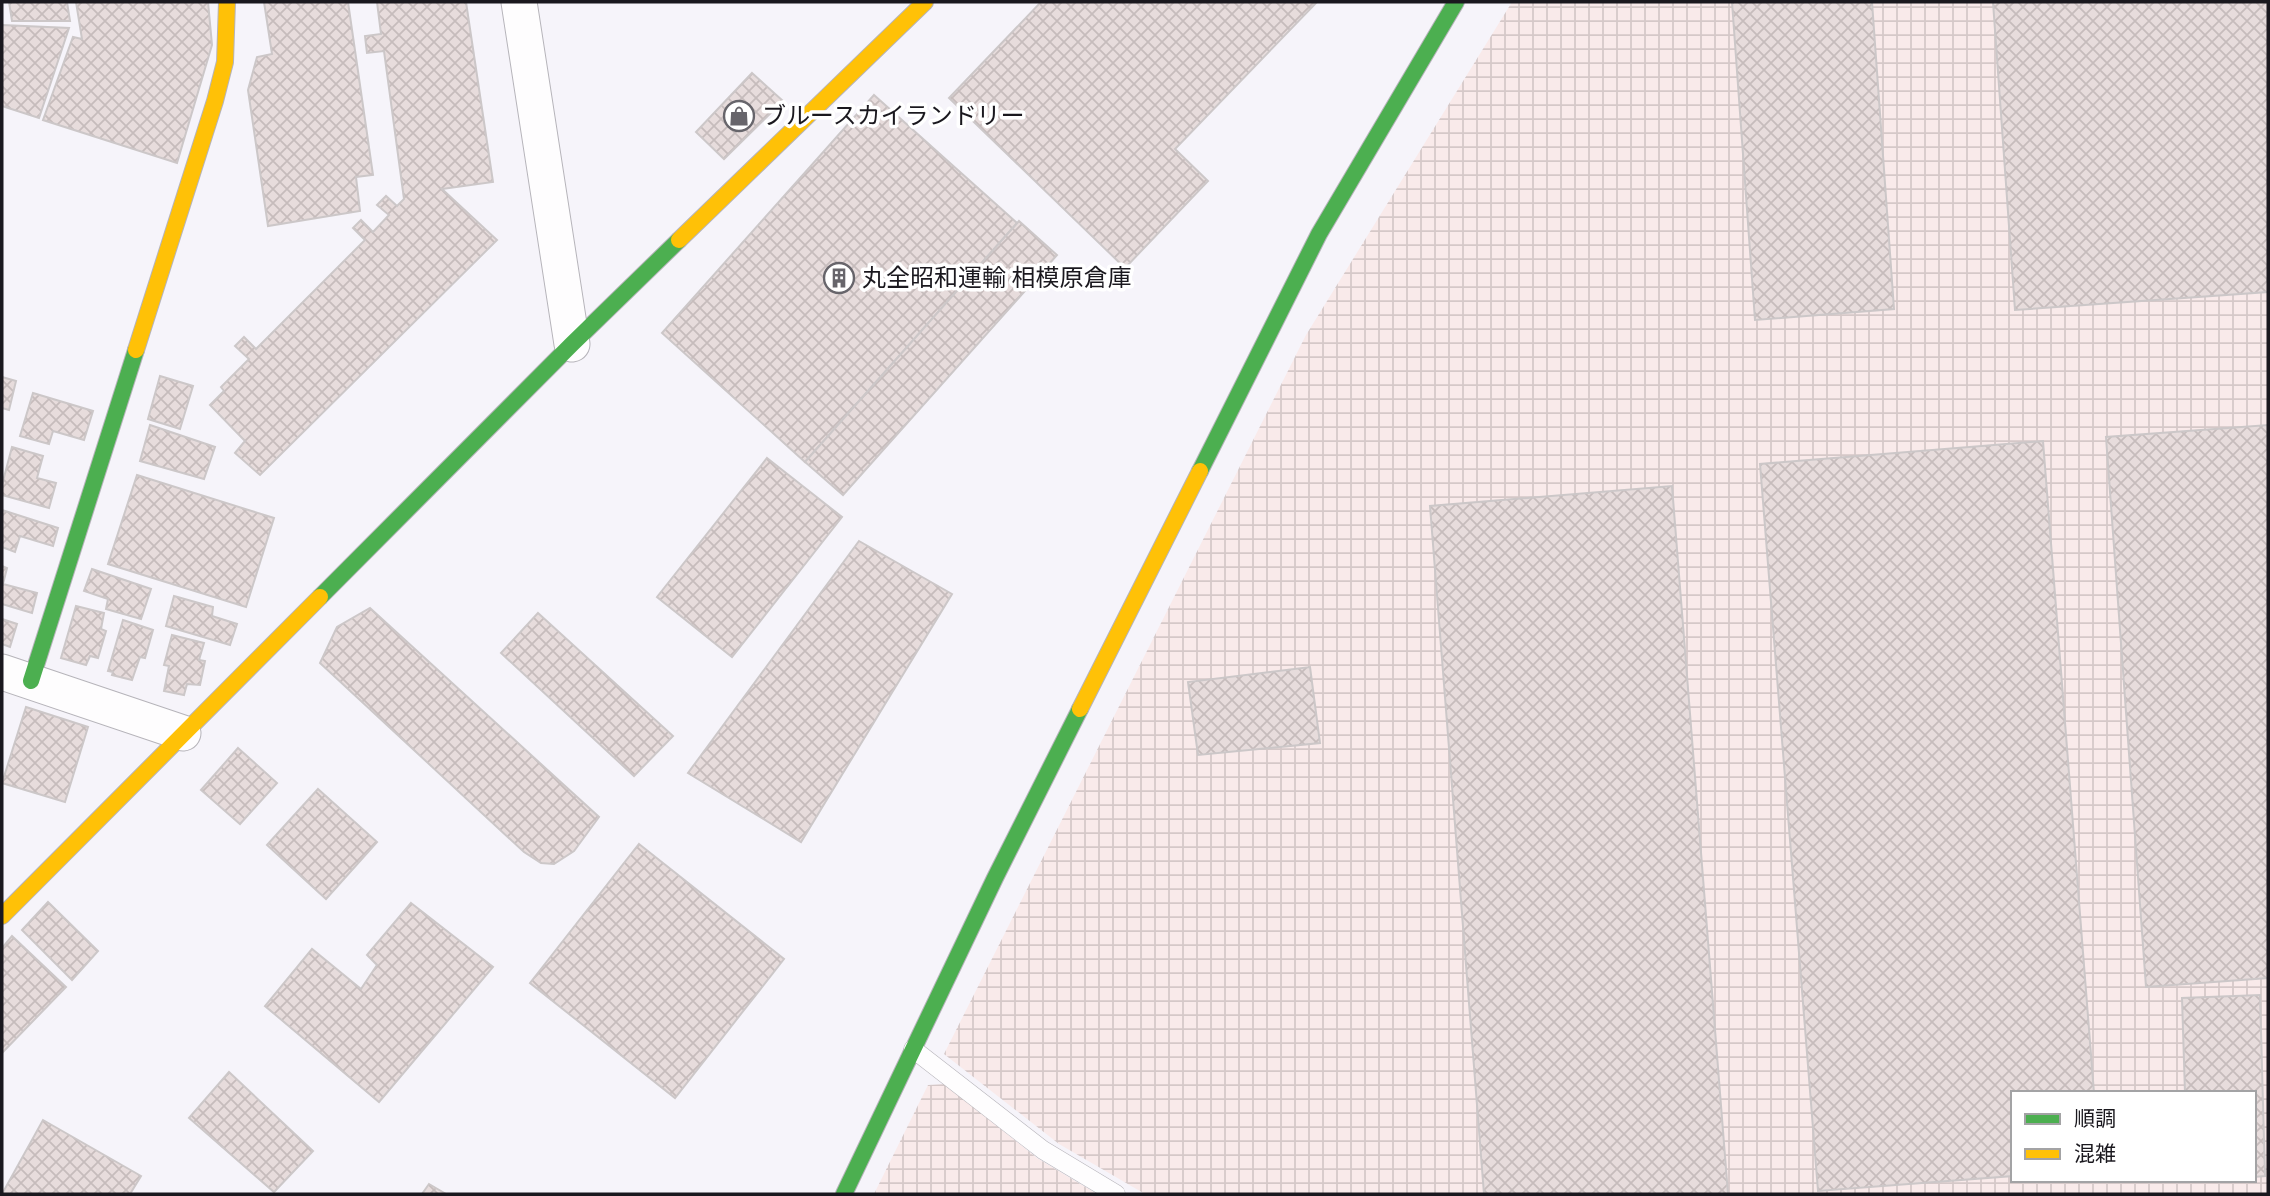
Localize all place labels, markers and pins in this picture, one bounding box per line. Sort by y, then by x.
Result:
shop icon: ブルースカイランドリー [722,99,756,133]
place label: ブルースカイランドリー [762,102,1025,130]
building icon: 丸全昭和運輸 相模原倉庫 [822,261,856,295]
place label: 丸全昭和運輸 相模原倉庫 [862,264,1132,292]

